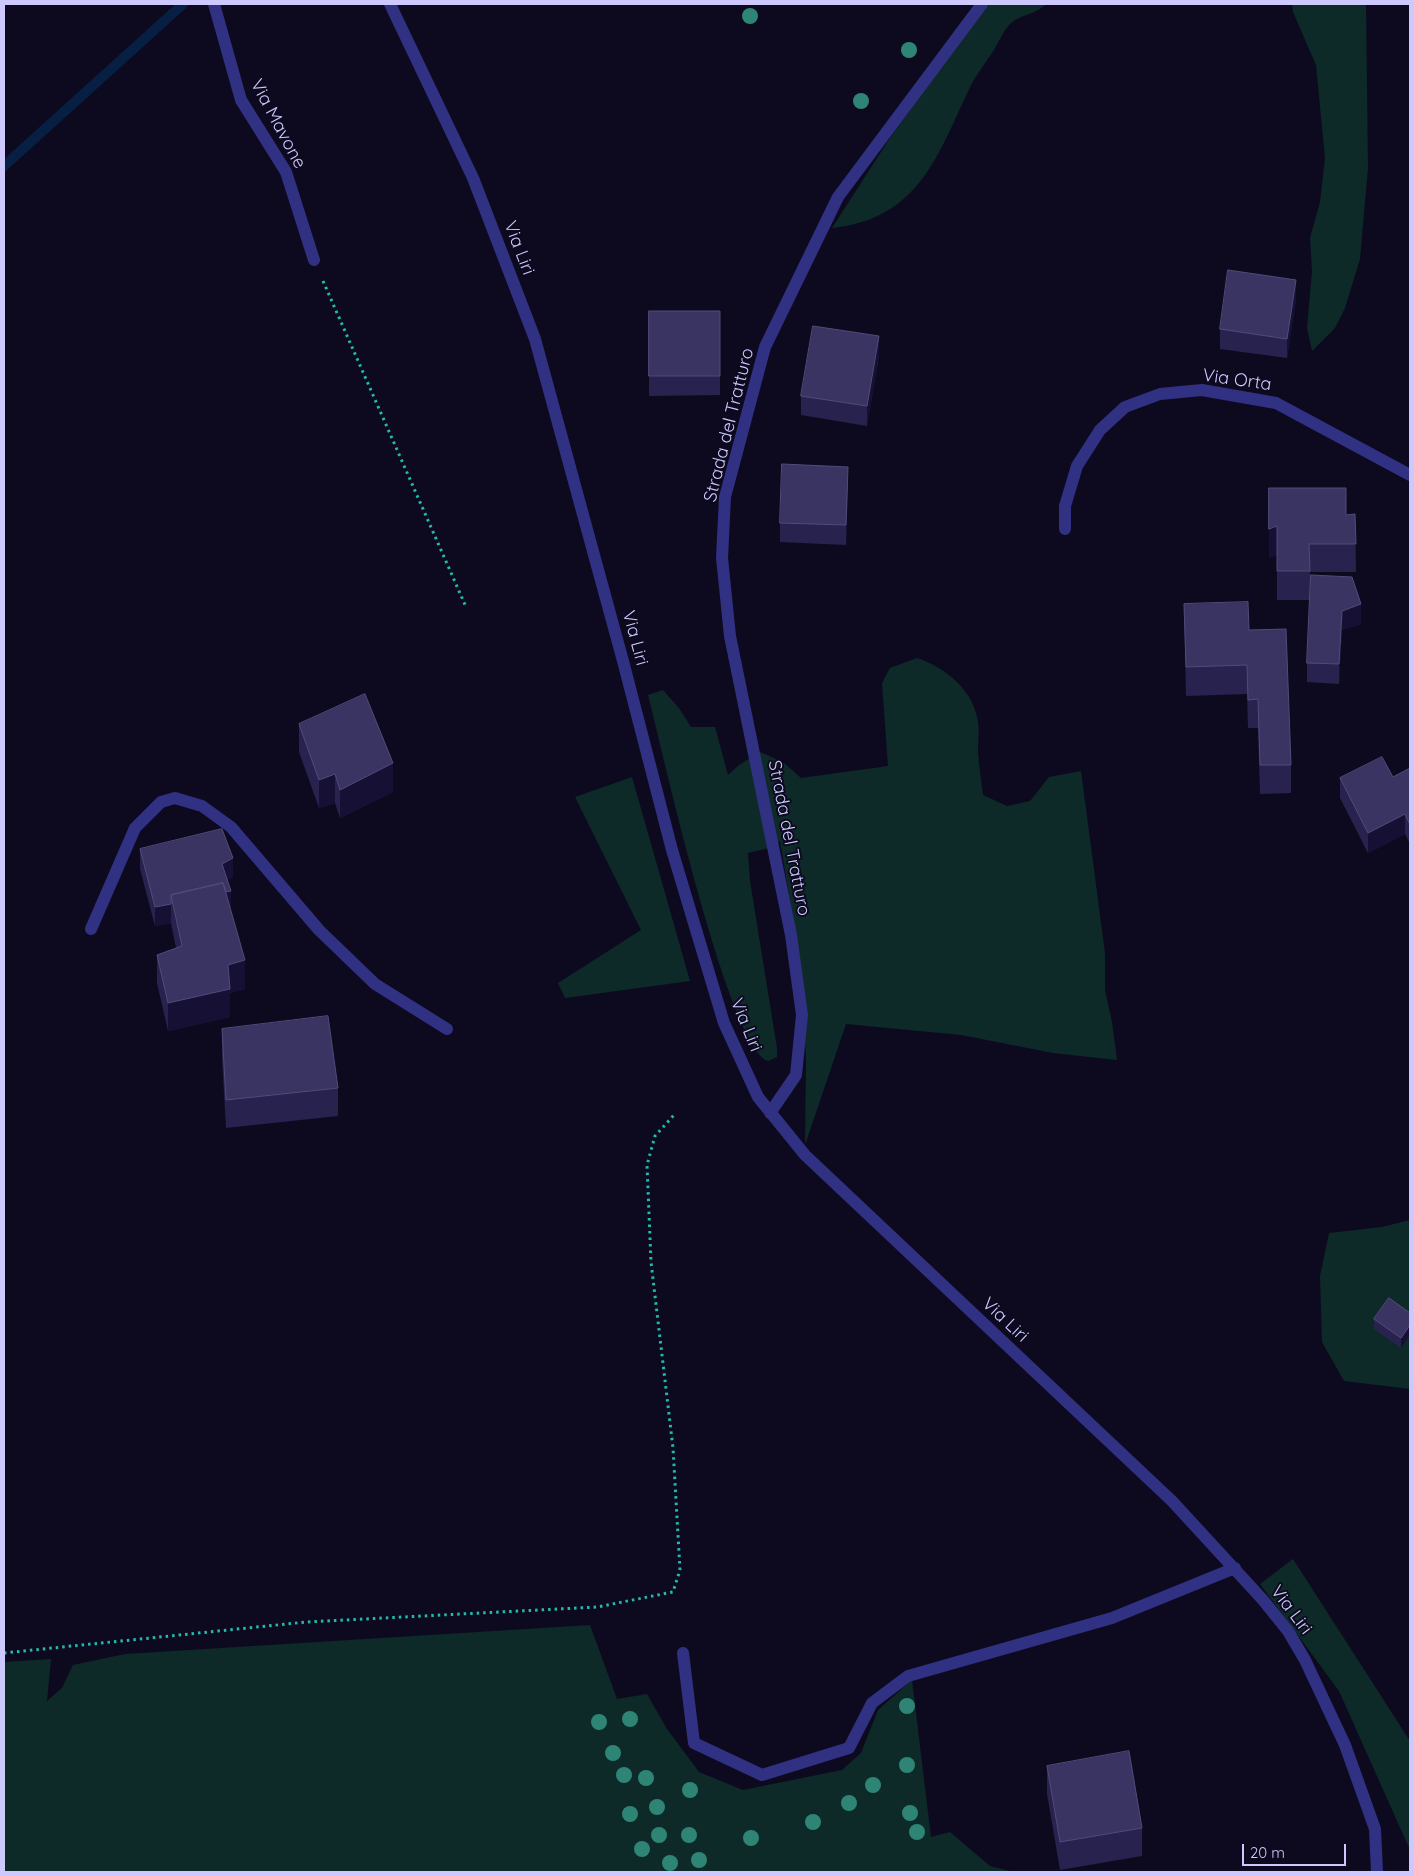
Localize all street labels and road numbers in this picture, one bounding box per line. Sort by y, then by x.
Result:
street label: Via Mavone [245,76,311,172]
street label: Via Liri [499,218,539,278]
street label: Strada del Tratturo [699,346,759,504]
street label: Via Orta [1201,364,1273,396]
street label: Via Liri [617,608,653,668]
street label: Strada del Tratturo [763,758,815,918]
street label: Via Liri [726,995,766,1055]
street label: Via Liri [977,1293,1033,1347]
street label: Via Liri [1266,1581,1316,1639]

